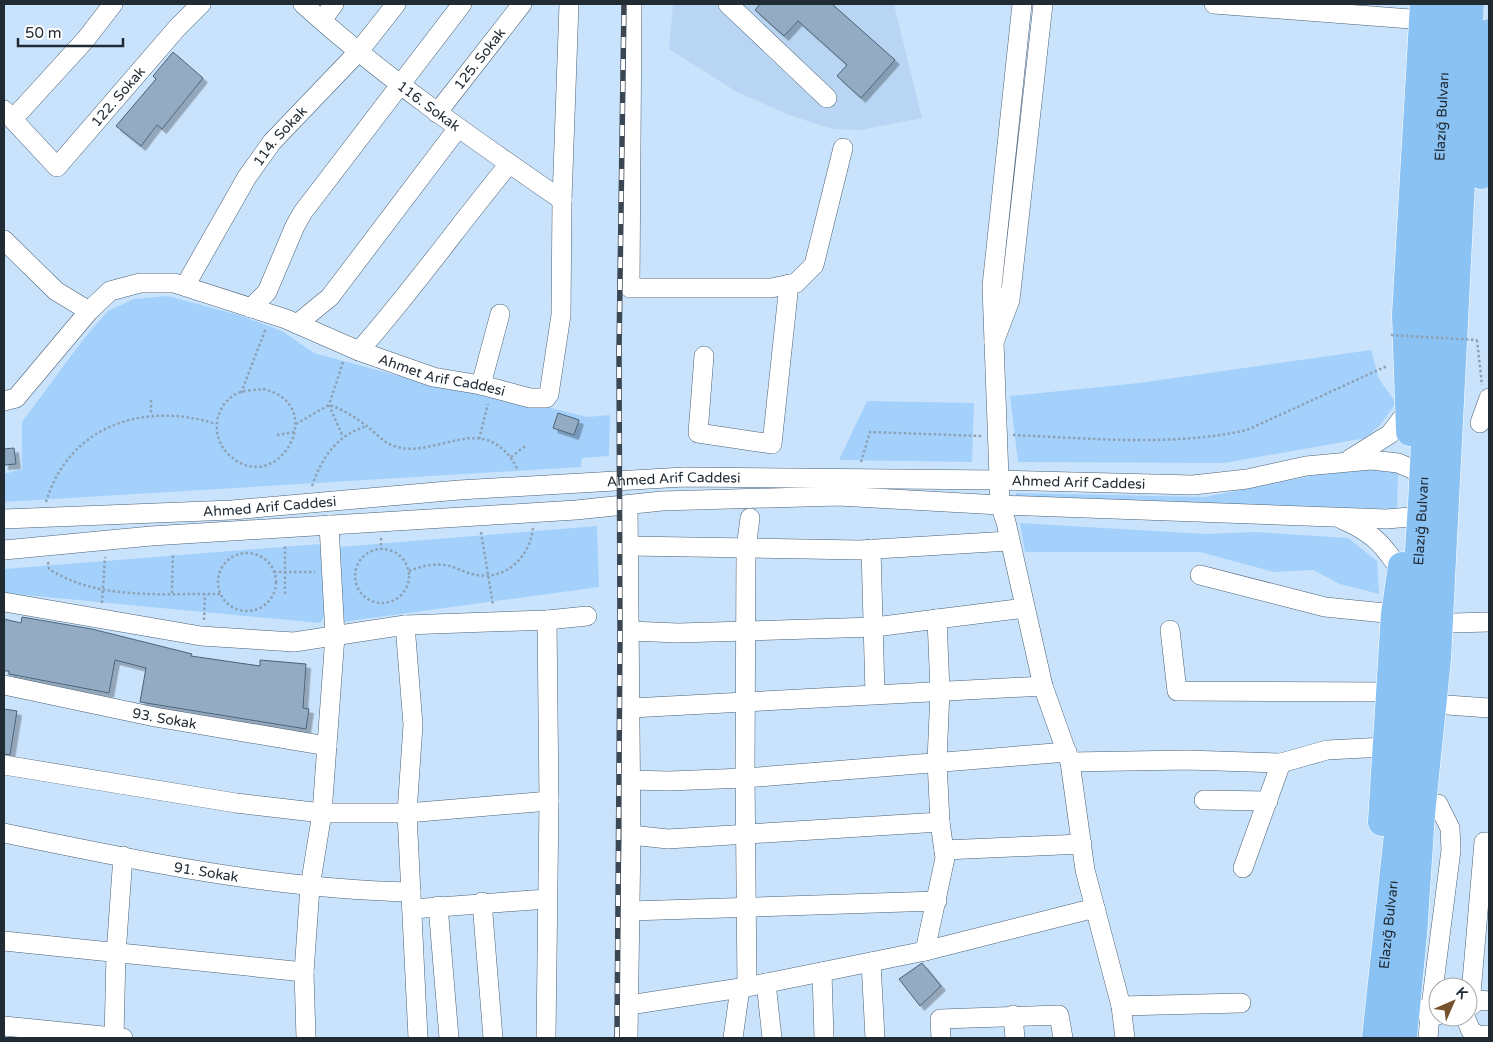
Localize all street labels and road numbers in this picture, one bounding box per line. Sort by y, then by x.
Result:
street label: 125. Sokak [450,24,509,93]
street label: 122. Sokak [87,63,149,130]
street label: Elazığ Bulvarı [1431,72,1452,161]
street label: 116. Sokak [394,77,464,135]
street label: 114. Sokak [249,102,311,169]
street label: Ahmet Arif Caddesi [376,350,507,400]
street label: Ahmed Arif Caddesi [606,468,741,490]
street label: Ahmed Arif Caddesi [1011,472,1146,492]
street label: Elazığ Bulvarı [1410,476,1432,566]
street label: Ahmed Arif Caddesi [203,492,337,520]
street label: 93. Sokak [131,704,198,732]
street label: 91. Sokak [173,858,240,885]
street label: Elazığ Bulvarı [1375,879,1401,970]

